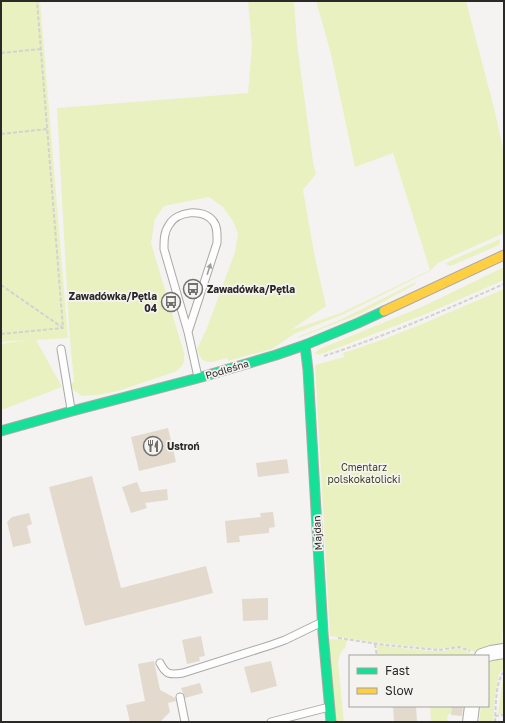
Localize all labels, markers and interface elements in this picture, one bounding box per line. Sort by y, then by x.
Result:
one-way arrow [206,262,212,274]
bus stop icon: Zawadówka/Pętla [182,278,204,300]
place label: Zawadówka/Pętla [207,283,295,295]
place label: Zawadówka/Pętla 04 [69,290,157,314]
bus stop icon: Zawadówka/Pętla 04 [160,291,182,313]
street label: Podleśna [204,357,250,381]
restaurant icon: Ustroń [142,435,164,457]
place label: Ustroń [167,440,200,452]
park label: Cmentarz polskokatolicki [328,461,400,485]
street label: Majdan [310,515,324,551]
legend [349,655,489,707]
text: Fast [385,663,410,678]
text: Slow [385,683,413,698]

